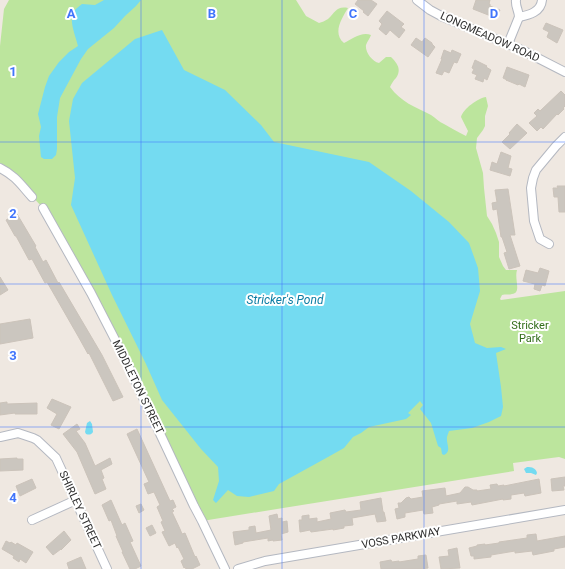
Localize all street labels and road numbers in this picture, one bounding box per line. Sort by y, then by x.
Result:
street label: LONGMEADOW ROAD [438,9,542,65]
street label: MIDDLETON STREET [110,338,167,436]
street label: SHIRLEY STREET [56,469,104,552]
street label: VOSS PARKWAY [360,525,442,551]

